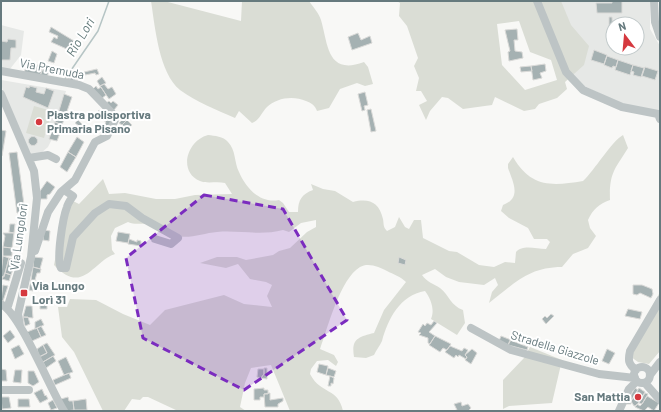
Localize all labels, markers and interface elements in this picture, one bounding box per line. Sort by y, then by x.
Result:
water label: Rio Lori [62,14,98,59]
north arrow [605,16,645,56]
text: N [617,19,627,33]
street label: Via Premuda [19,55,86,81]
place label: Piastra polisportiva Primaria Pisano [47,107,151,135]
marker: Piastra polisportiva Primaria Pisano [34,117,44,127]
street label: Via Lungolorì [6,202,30,271]
place label: Via Lungo Lorì 31 [32,278,85,306]
marker: Via Lungo Lorì 31 [19,288,29,298]
street label: Stradella Giazzole [509,327,601,367]
place label: San Mattia [574,389,630,403]
marker: San Mattia [633,392,643,402]

